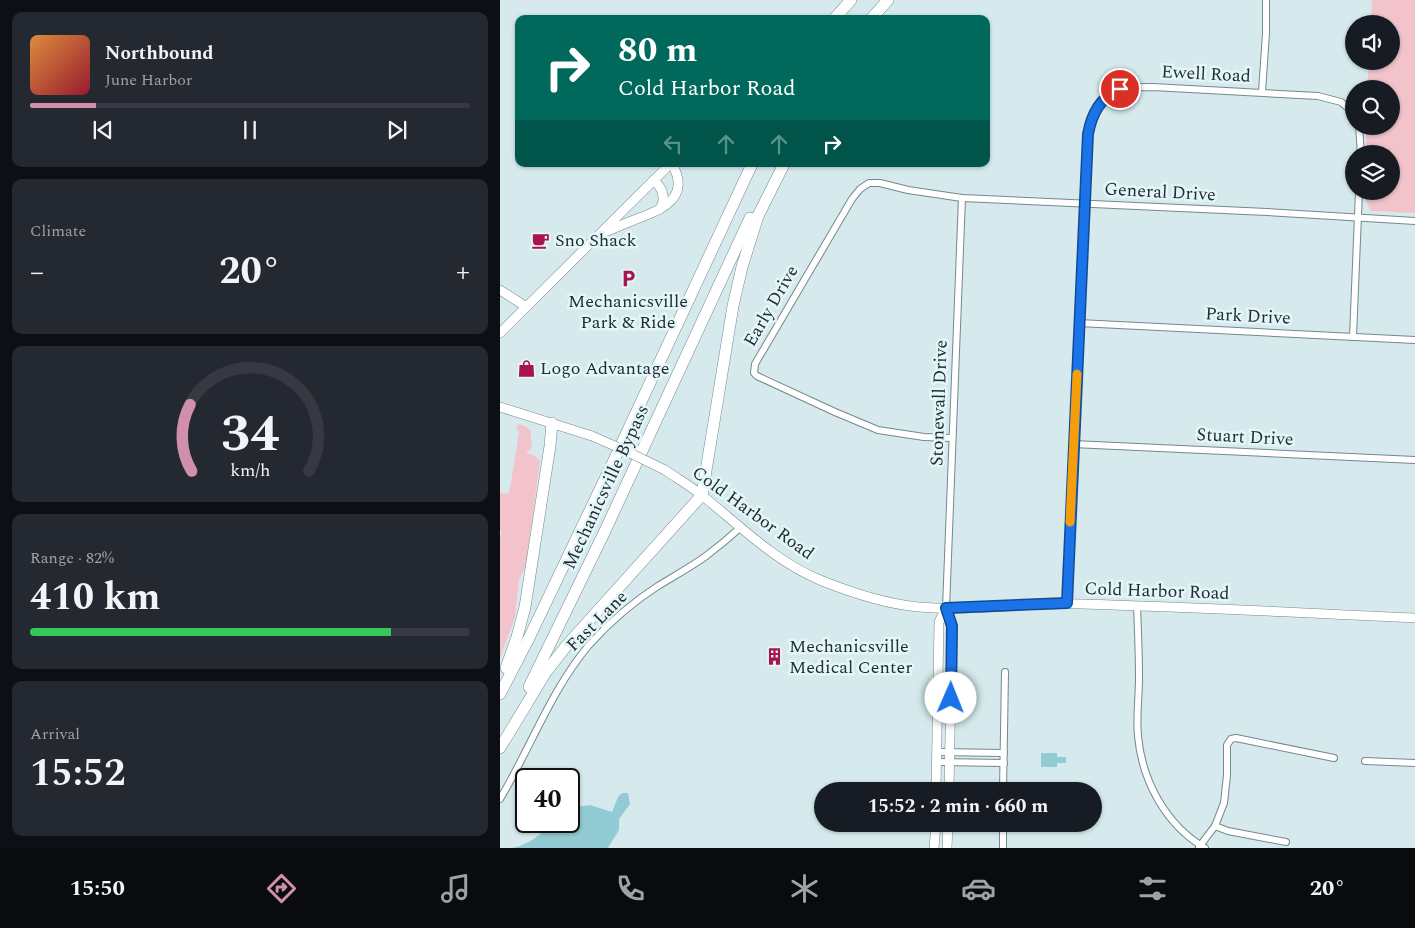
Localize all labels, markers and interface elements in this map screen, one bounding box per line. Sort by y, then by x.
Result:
map controls [1345,15,1400,200]
button: sound [1345,15,1400,70]
text: 80 m [618,24,698,77]
icon: right [535,35,600,100]
text: Northbound [105,39,214,68]
street label: Ewell Road [1161,58,1251,90]
text: June Harbor [105,68,192,92]
pin [1099,68,1141,110]
text: Cold Harbor Road [618,72,796,105]
icon: arrive [1106,75,1134,103]
button: search [1345,80,1400,135]
icon: previous [89,116,117,144]
icon: pause [236,116,264,144]
icon: next [383,116,411,144]
icon: left [659,130,687,158]
icon: ahead [712,130,740,158]
icon: ahead [765,130,793,158]
icon: right [818,130,846,158]
button: layers [1345,145,1400,200]
street label: General Drive [1104,176,1216,208]
text: Climate [30,219,86,243]
place label: Sno Shack [555,227,637,254]
cafe icon: Sno Shack [531,230,551,250]
text: 20° [219,243,281,301]
text: − [30,251,44,294]
text: + [456,251,470,294]
street label: Early Drive [737,260,805,352]
parking icon: Mechanicsville Park & Ride [618,268,638,288]
place label: Mechanicsville Park & Ride [568,288,688,336]
street label: Park Drive [1205,300,1291,332]
street label: Stonewall Drive [923,339,955,467]
place label: Logo Advantage [540,355,670,382]
shop icon: Logo Advantage [516,358,536,378]
text: 34 [221,395,279,474]
street label: Mechanicsville Bypass [556,400,656,574]
street label: Stuart Drive [1196,421,1294,453]
text: km/h [230,457,270,484]
street label: Cold Harbor Road [686,459,820,567]
text: Range · 82% [30,546,114,570]
text: 410 km [30,569,161,627]
street label: Cold Harbor Road [1084,575,1230,607]
street label: Fast Lane [560,584,634,658]
place label: Mechanicsville Medical Center [789,633,912,681]
building icon: Mechanicsville Medical Center [765,646,785,666]
position arrow [924,671,976,723]
text: Arrival [30,722,80,746]
text: 15:52 [30,745,125,803]
speed limit sign: 40 [515,768,580,833]
text: 15:52 · 2 min · 660 m [868,792,1048,821]
icon: directions [264,871,299,906]
icon: music [438,871,473,906]
icon: phone [613,871,648,906]
icon: climate [787,871,822,906]
icon: car [961,871,996,906]
icon: filters [1135,871,1170,906]
text: 15:50 [70,872,125,905]
text: 20° [1310,872,1345,905]

